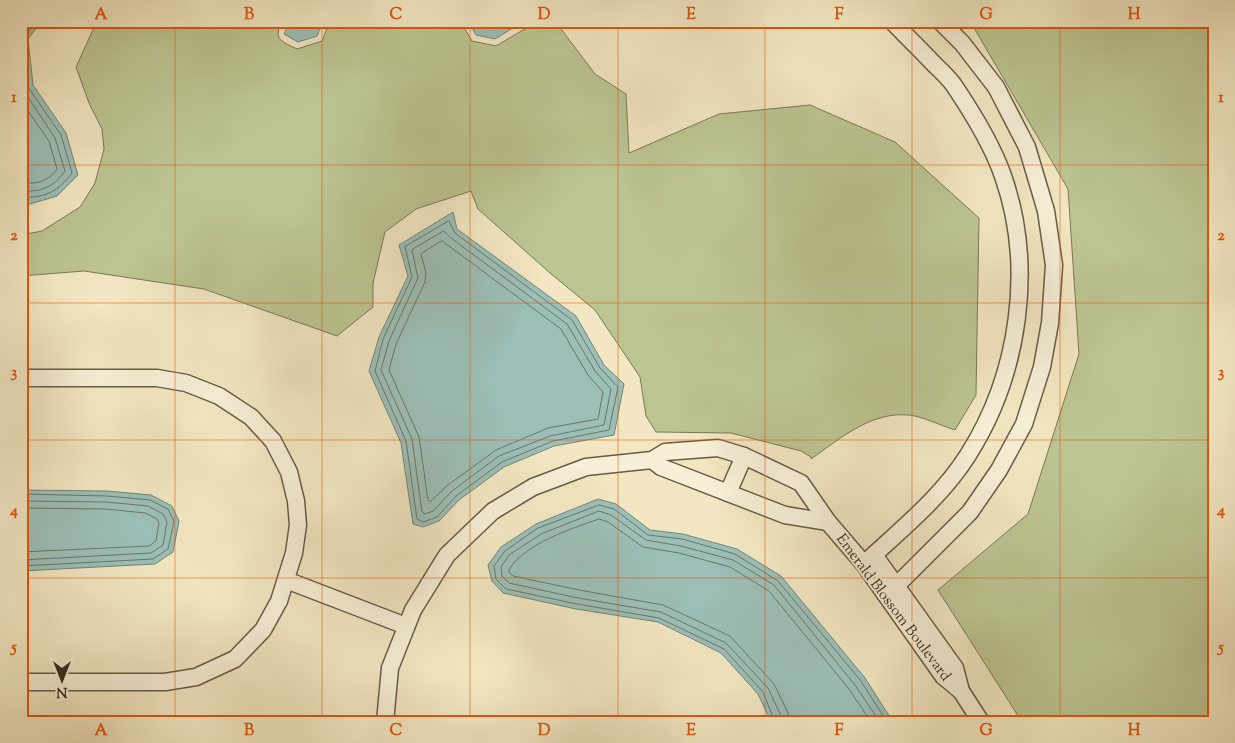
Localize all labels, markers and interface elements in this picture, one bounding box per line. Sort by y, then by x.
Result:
text: A [95,4,108,27]
text: B [244,4,254,27]
text: C [390,4,403,27]
text: D [538,4,551,27]
text: E [686,4,696,27]
text: F [835,4,844,27]
text: G [979,4,993,27]
text: H [1128,4,1141,27]
text: 1 [11,87,17,110]
text: 1 [1218,87,1224,110]
text: 2 [10,225,18,248]
text: 2 [1217,225,1225,248]
text: 3 [11,362,18,385]
text: 3 [1218,362,1225,385]
text: 4 [9,500,18,523]
text: 4 [1216,500,1225,523]
street label: Emerald Blossom Boulevard [830,530,956,686]
text: 5 [9,637,17,660]
text: 5 [1216,637,1224,660]
north arrow [38,656,88,706]
text: N [56,681,68,701]
text: A [95,720,108,743]
text: B [244,720,254,743]
text: C [390,720,403,743]
text: D [538,720,551,743]
text: E [686,720,696,743]
text: F [835,720,844,743]
text: G [979,720,993,743]
text: H [1128,720,1141,743]

